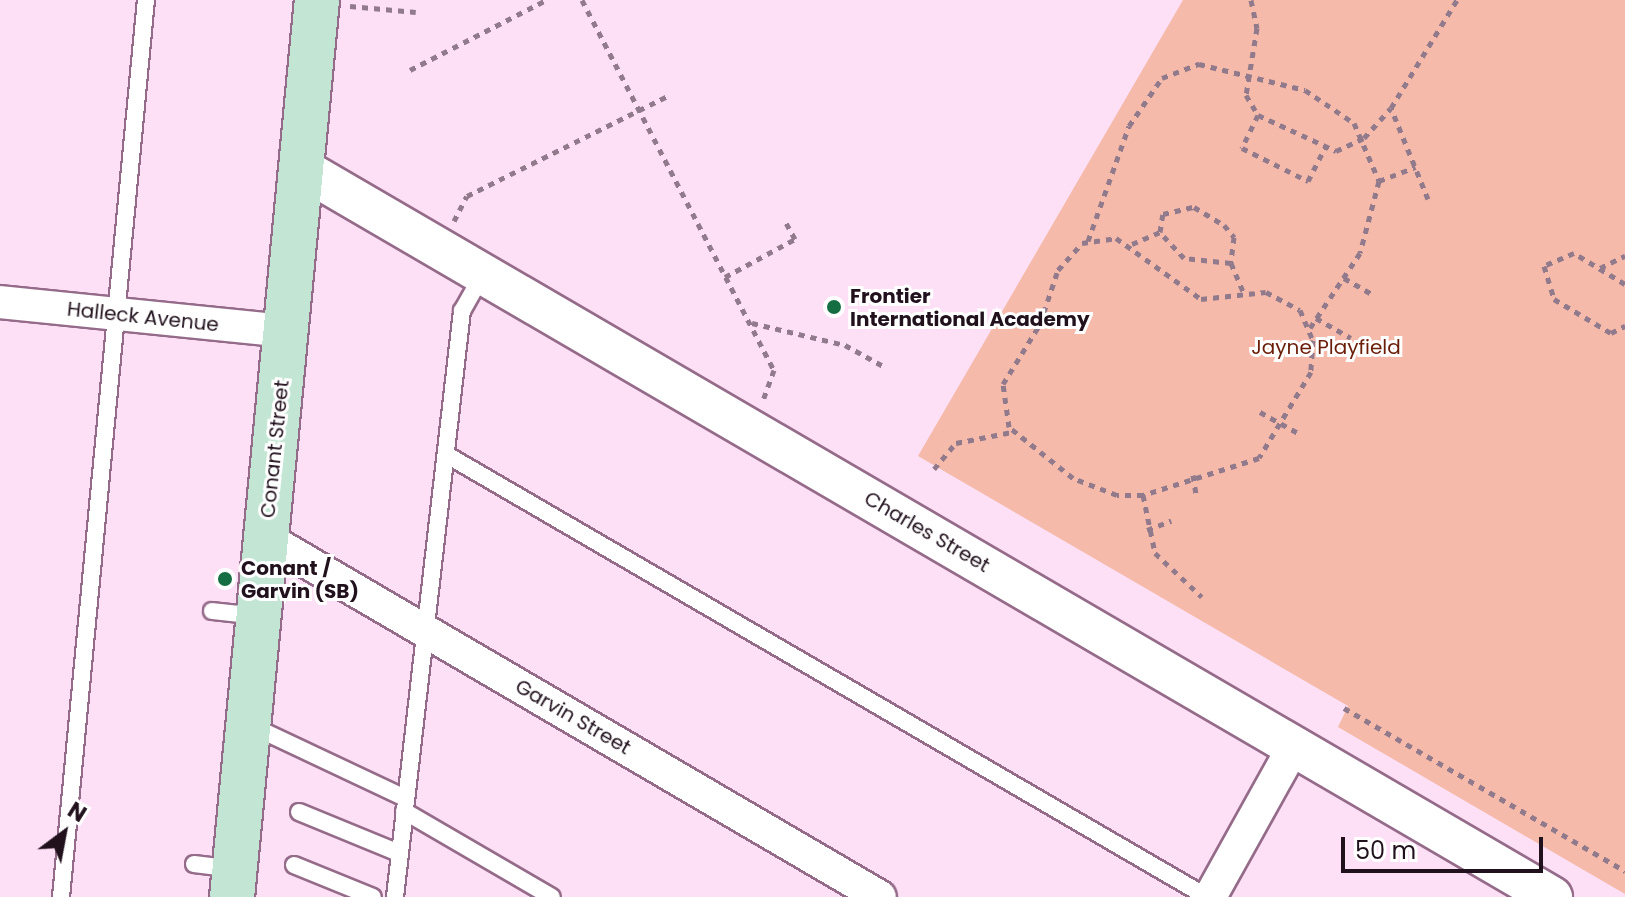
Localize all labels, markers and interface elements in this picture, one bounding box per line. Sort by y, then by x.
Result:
place label: Frontier International Academy [850,284,1090,331]
street label: Halleck Avenue [66,297,220,337]
marker: Frontier International Academy [825,298,843,316]
park label: Jayne Playfield [1251,335,1401,359]
street label: Conant Street [256,379,294,519]
street label: Charles Street [860,486,994,578]
place label: Conant / Garvin (SB) [241,556,359,603]
marker: Conant / Garvin (SB) [216,570,234,588]
street label: Garvin Street [511,674,635,760]
north arrow [24,793,104,873]
text: N [62,795,92,830]
scale bar [1345,821,1547,871]
text: 50 m [1355,834,1416,867]

